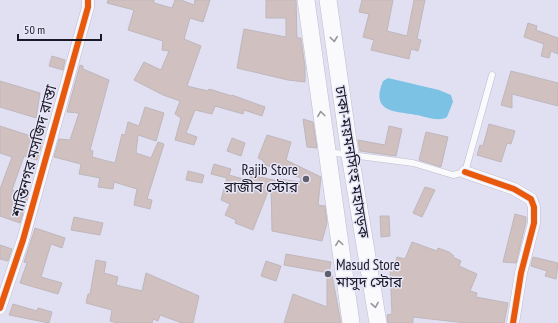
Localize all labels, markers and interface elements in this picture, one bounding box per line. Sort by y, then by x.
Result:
scale bar [18,16,101,42]
text: 50 m [24,22,45,37]
one-way arrow [330,35,339,42]
street label: শান্তিনগর মসজিদ রাস্তা [6,82,61,220]
street label: ঢাকা-ময়মনসিংহ মহাসড়ক [331,83,374,240]
one-way arrow [317,111,326,117]
place label: Rajib Store রাজীব স্টোর [223,160,299,196]
marker: Rajib Store রাজীব স্টোর [301,174,311,184]
one-way arrow [335,240,344,246]
place label: Masud Store মাসুদ স্টোর [335,255,403,291]
marker: Masud Store মাসুদ স্টোর [323,269,333,279]
one-way arrow [370,302,378,309]

